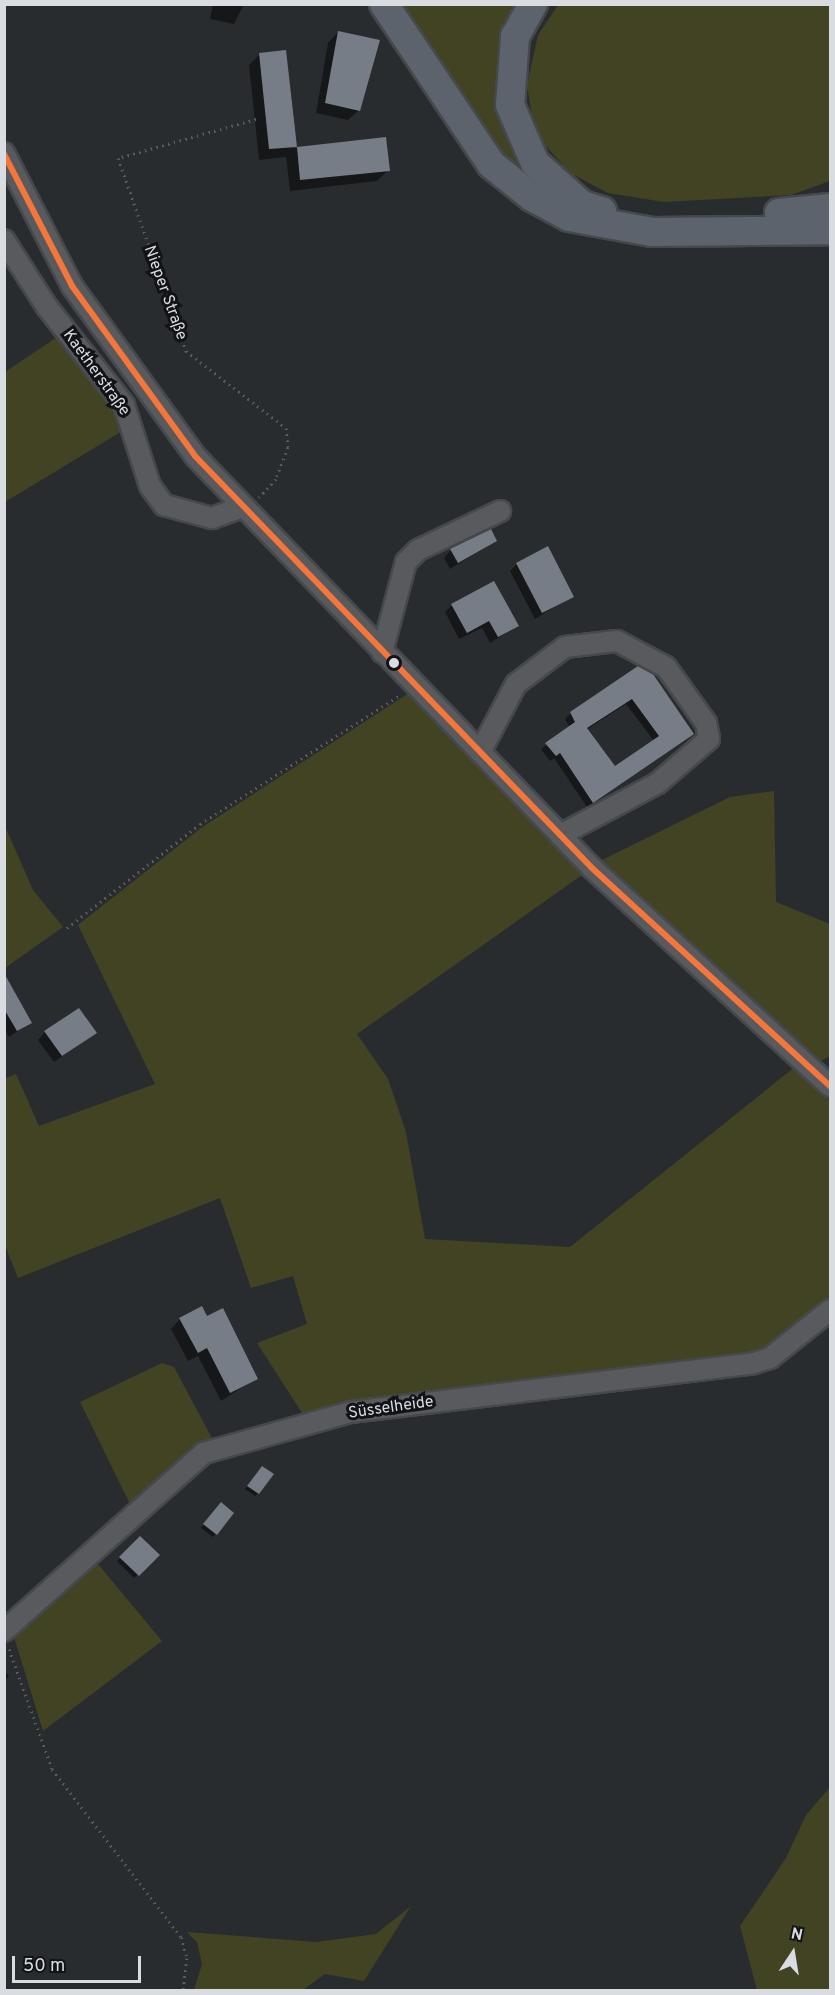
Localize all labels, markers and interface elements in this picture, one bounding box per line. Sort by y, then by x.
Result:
street label: Nieper Straße [139,243,191,343]
street label: Kaetherstraße [58,326,134,420]
unlabelled marker [388,657,400,669]
street label: Süsselheide [347,1393,435,1423]
north arrow [763,1923,823,1983]
text: N [789,1924,804,1946]
scale bar [15,1944,144,1982]
text: 50 m [23,1955,65,1978]

